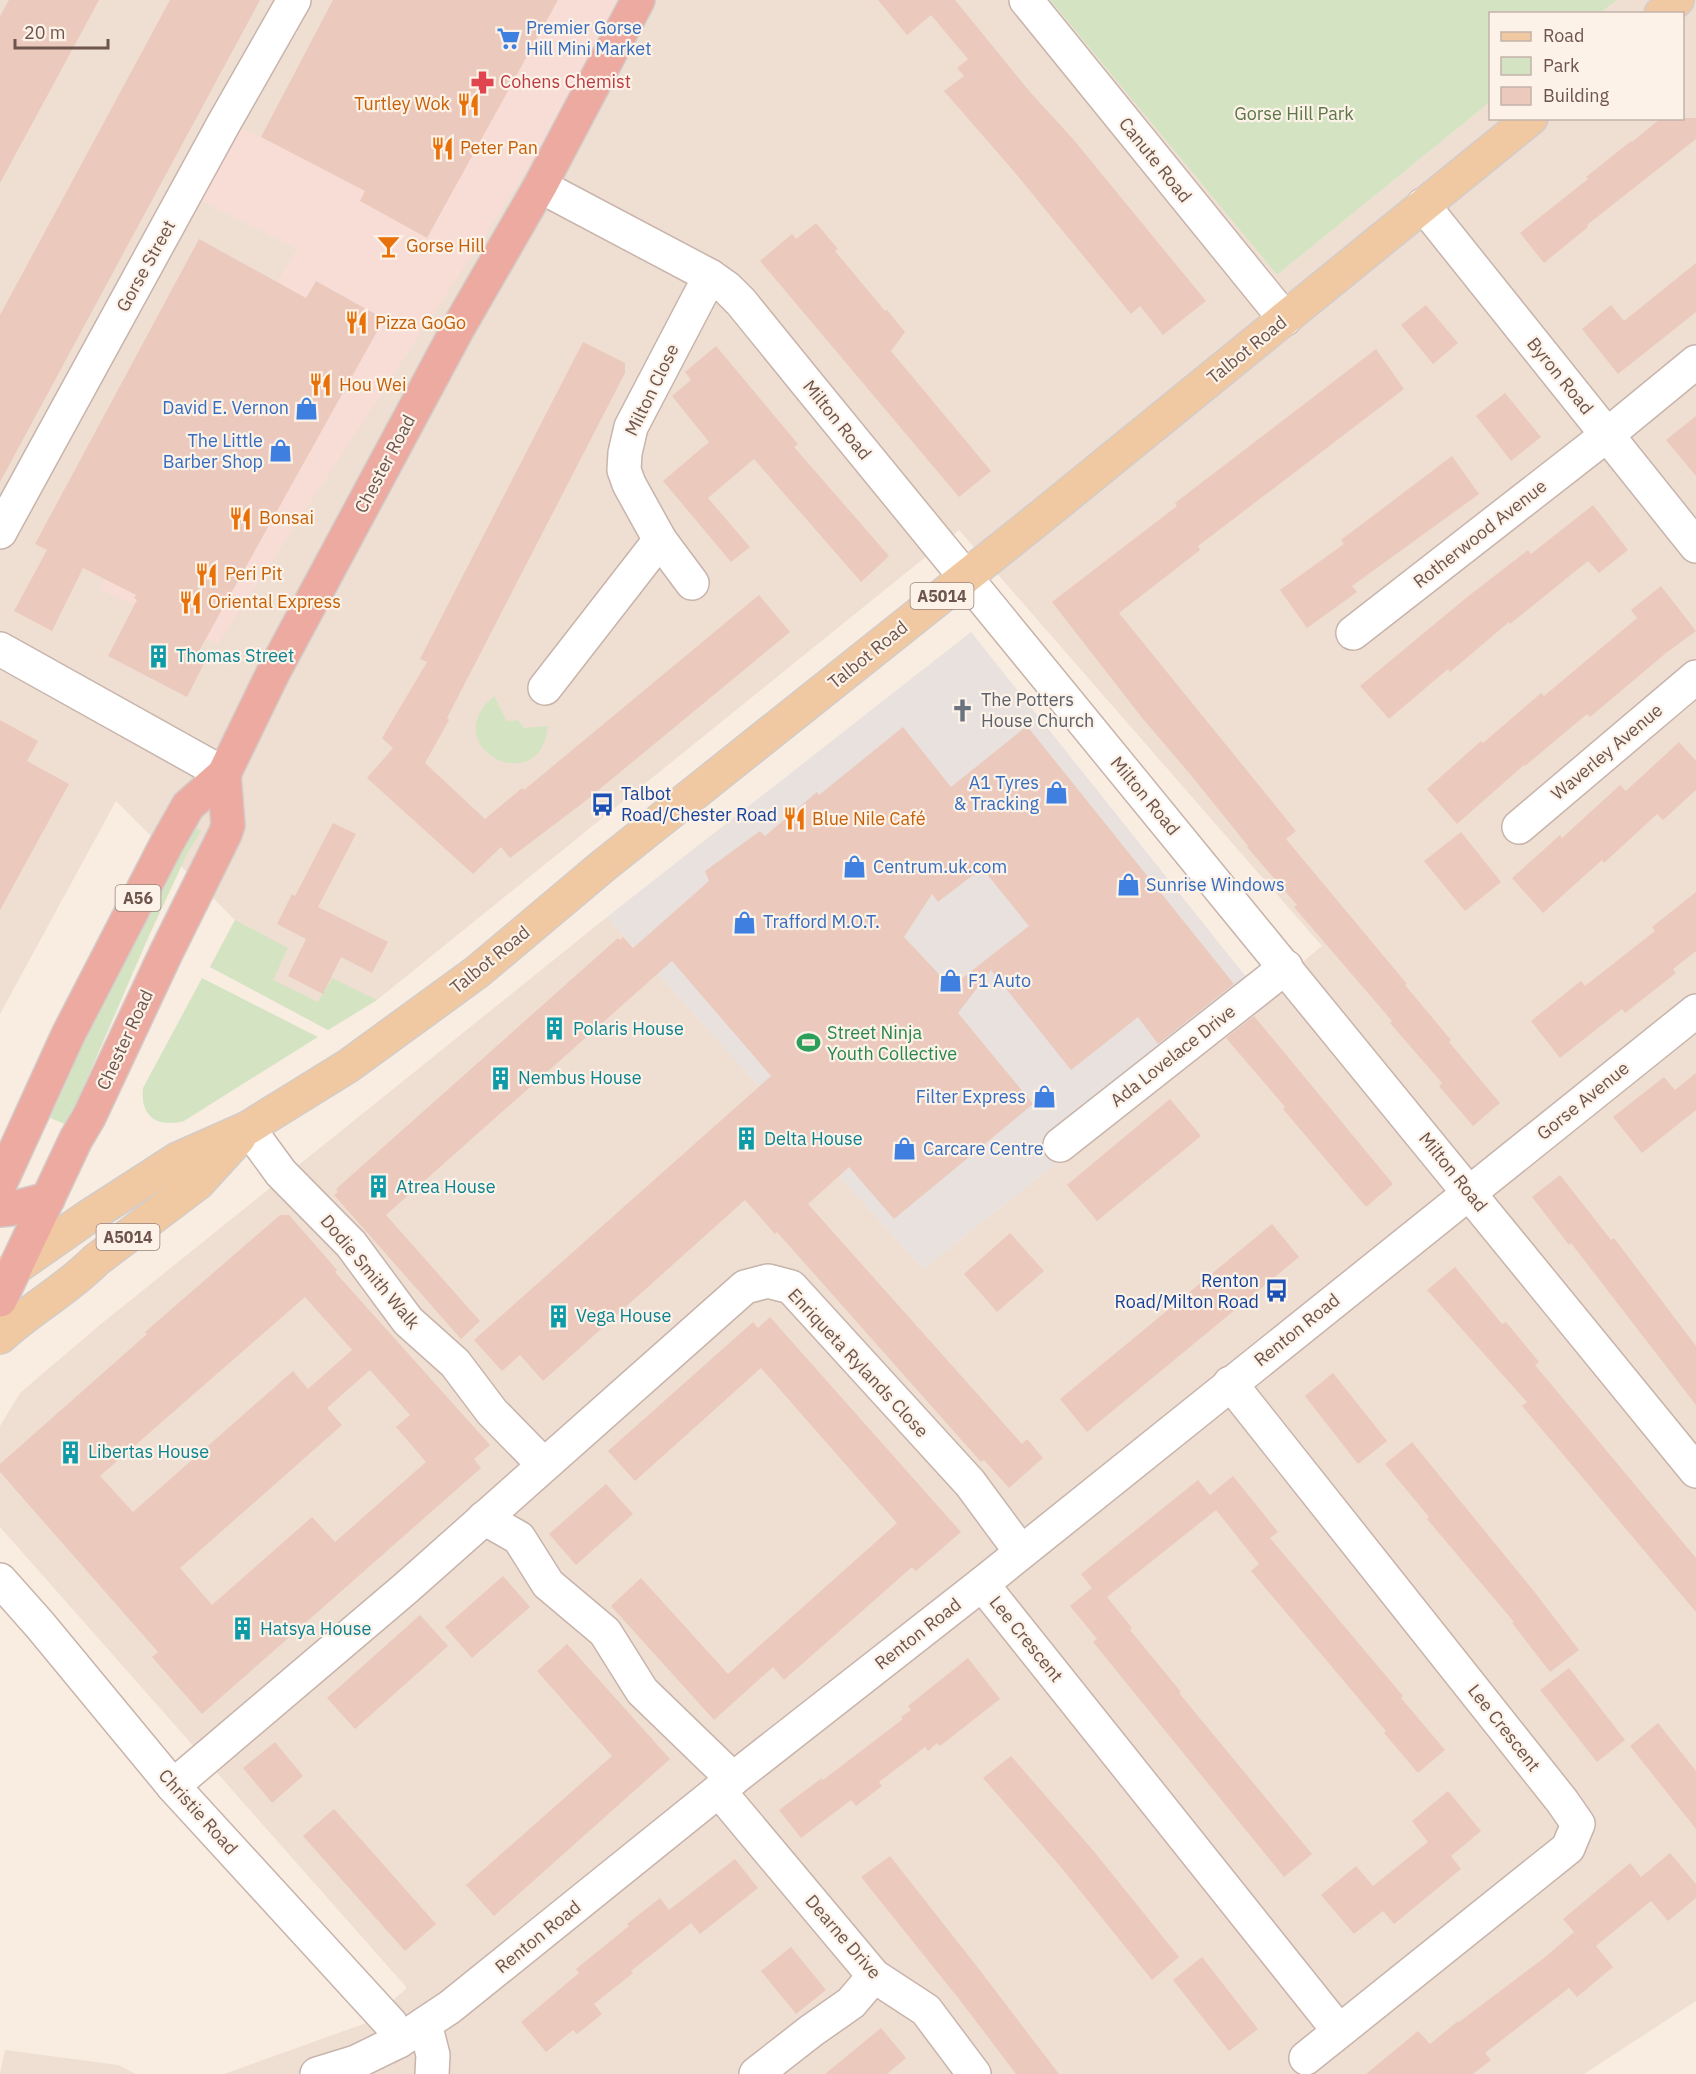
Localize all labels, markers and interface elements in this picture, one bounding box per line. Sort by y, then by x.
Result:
scale bar [15,12,108,50]
legend [1489,12,1684,120]
place label: Premier Gorse Hill Mini Market [526,16,651,60]
text: 20 m [24,21,66,44]
text: Road [1543,24,1584,47]
supermarket icon: Premier Gorse Hill Mini Market [495,25,521,51]
text: Park [1543,54,1580,77]
pharmacy icon: Cohens Chemist [469,69,495,95]
place label: Cohens Chemist [500,70,631,93]
text: Building [1543,84,1610,107]
restaurant icon: Turtley Wok [455,91,481,117]
place label: Turtley Wok [354,92,451,115]
park label: Gorse Hill Park [1234,102,1354,125]
street label: Canute Road [1114,112,1197,207]
restaurant icon: Peter Pan [429,135,455,161]
place label: Peter Pan [460,136,538,159]
street label: Gorse Street [111,216,180,316]
bar icon: Gorse Hill [375,233,401,259]
place label: Gorse Hill [406,234,485,257]
restaurant icon: Pizza GoGo [344,310,370,336]
street label: Talbot Road [1202,310,1291,389]
place label: Pizza GoGo [375,311,466,334]
street label: Byron Road [1522,332,1599,419]
street label: Milton Close [619,340,684,440]
restaurant icon: Hou Wei [308,372,334,398]
place label: Hou Wei [339,373,406,396]
street label: Milton Road [798,375,877,464]
shop icon: David E. Vernon [294,395,320,421]
place label: David E. Vernon [162,396,289,419]
street label: Chester Road [349,411,420,517]
place label: The Little Barber Shop [163,429,263,473]
shop icon: The Little Barber Shop [268,438,294,464]
street label: Rotherwood Avenue [1408,474,1551,593]
restaurant icon: Bonsai [228,505,254,531]
place label: Bonsai [259,506,314,529]
restaurant icon: Peri Pit [194,561,220,587]
place label: Peri Pit [225,562,283,585]
road number: A5014 [910,583,974,609]
restaurant icon: Oriental Express [177,589,203,615]
place label: Oriental Express [208,590,341,613]
street label: Talbot Road [823,615,912,694]
building icon: Thomas Street [145,643,171,669]
place label: Thomas Street [176,644,294,667]
place label: The Potters House Church [981,688,1094,732]
church icon: The Potters House Church [950,697,976,723]
street label: Waverley Avenue [1546,698,1667,805]
street label: Milton Road [1106,751,1185,840]
place label: A1 Tyres & Tracking [954,771,1039,815]
shop icon: A1 Tyres & Tracking [1044,780,1070,806]
place label: Talbot Road/Chester Road [621,782,777,826]
bus stop icon: Talbot Road/Chester Road [590,791,616,817]
restaurant icon: Blue Nile Café [781,806,807,832]
place label: Blue Nile Café [812,807,926,830]
shop icon: Centrum.uk.com [842,854,868,880]
place label: Centrum.uk.com [873,855,1007,878]
shop icon: Sunrise Windows [1115,872,1141,898]
place label: Sunrise Windows [1146,873,1285,896]
road number: A56 [116,885,160,911]
shop icon: Trafford M.O.T. [732,909,758,935]
place label: Trafford M.O.T. [763,910,880,933]
street label: Talbot Road [445,920,534,999]
shop icon: F1 Auto [937,968,963,994]
place label: F1 Auto [968,969,1031,992]
street label: Chester Road [91,986,158,1094]
street label: Ada Lovelace Drive [1105,1000,1240,1112]
building icon: Polaris House [542,1016,568,1042]
place label: Polaris House [573,1017,684,1040]
place label: Street Ninja Youth Collective [827,1021,957,1065]
sports icon: Street Ninja Youth Collective [796,1030,822,1056]
street label: Gorse Avenue [1532,1056,1634,1145]
building icon: Nembus House [487,1065,513,1091]
place label: Nembus House [518,1066,642,1089]
shop icon: Filter Express [1031,1084,1057,1110]
place label: Filter Express [916,1085,1026,1108]
building icon: Delta House [733,1126,759,1152]
place label: Delta House [764,1127,863,1150]
street label: Milton Road [1414,1127,1493,1216]
shop icon: Carcare Centre [892,1136,918,1162]
place label: Carcare Centre [923,1137,1044,1160]
building icon: Atrea House [365,1174,391,1200]
place label: Atrea House [396,1175,496,1198]
street label: Dodie Smith Walk [316,1210,425,1334]
road number: A5014 [96,1224,160,1250]
place label: Renton Road/Milton Road [1115,1269,1259,1313]
bus stop icon: Renton Road/Milton Road [1264,1278,1290,1304]
street label: Enriqueta Rylands Close [783,1283,934,1442]
street label: Renton Road [1249,1288,1344,1371]
building icon: Vega House [545,1303,571,1329]
place label: Vega House [576,1304,671,1327]
building icon: Libertas House [57,1439,83,1465]
place label: Libertas House [88,1440,209,1463]
street label: Lee Crescent [985,1591,1068,1687]
street label: Renton Road [870,1593,966,1675]
building icon: Hatsya House [229,1616,255,1642]
place label: Hatsya House [260,1617,371,1640]
street label: Lee Crescent [1463,1679,1546,1776]
street label: Christie Road [154,1764,243,1859]
street label: Dearne Drive [800,1890,886,1984]
street label: Renton Road [490,1895,585,1978]

